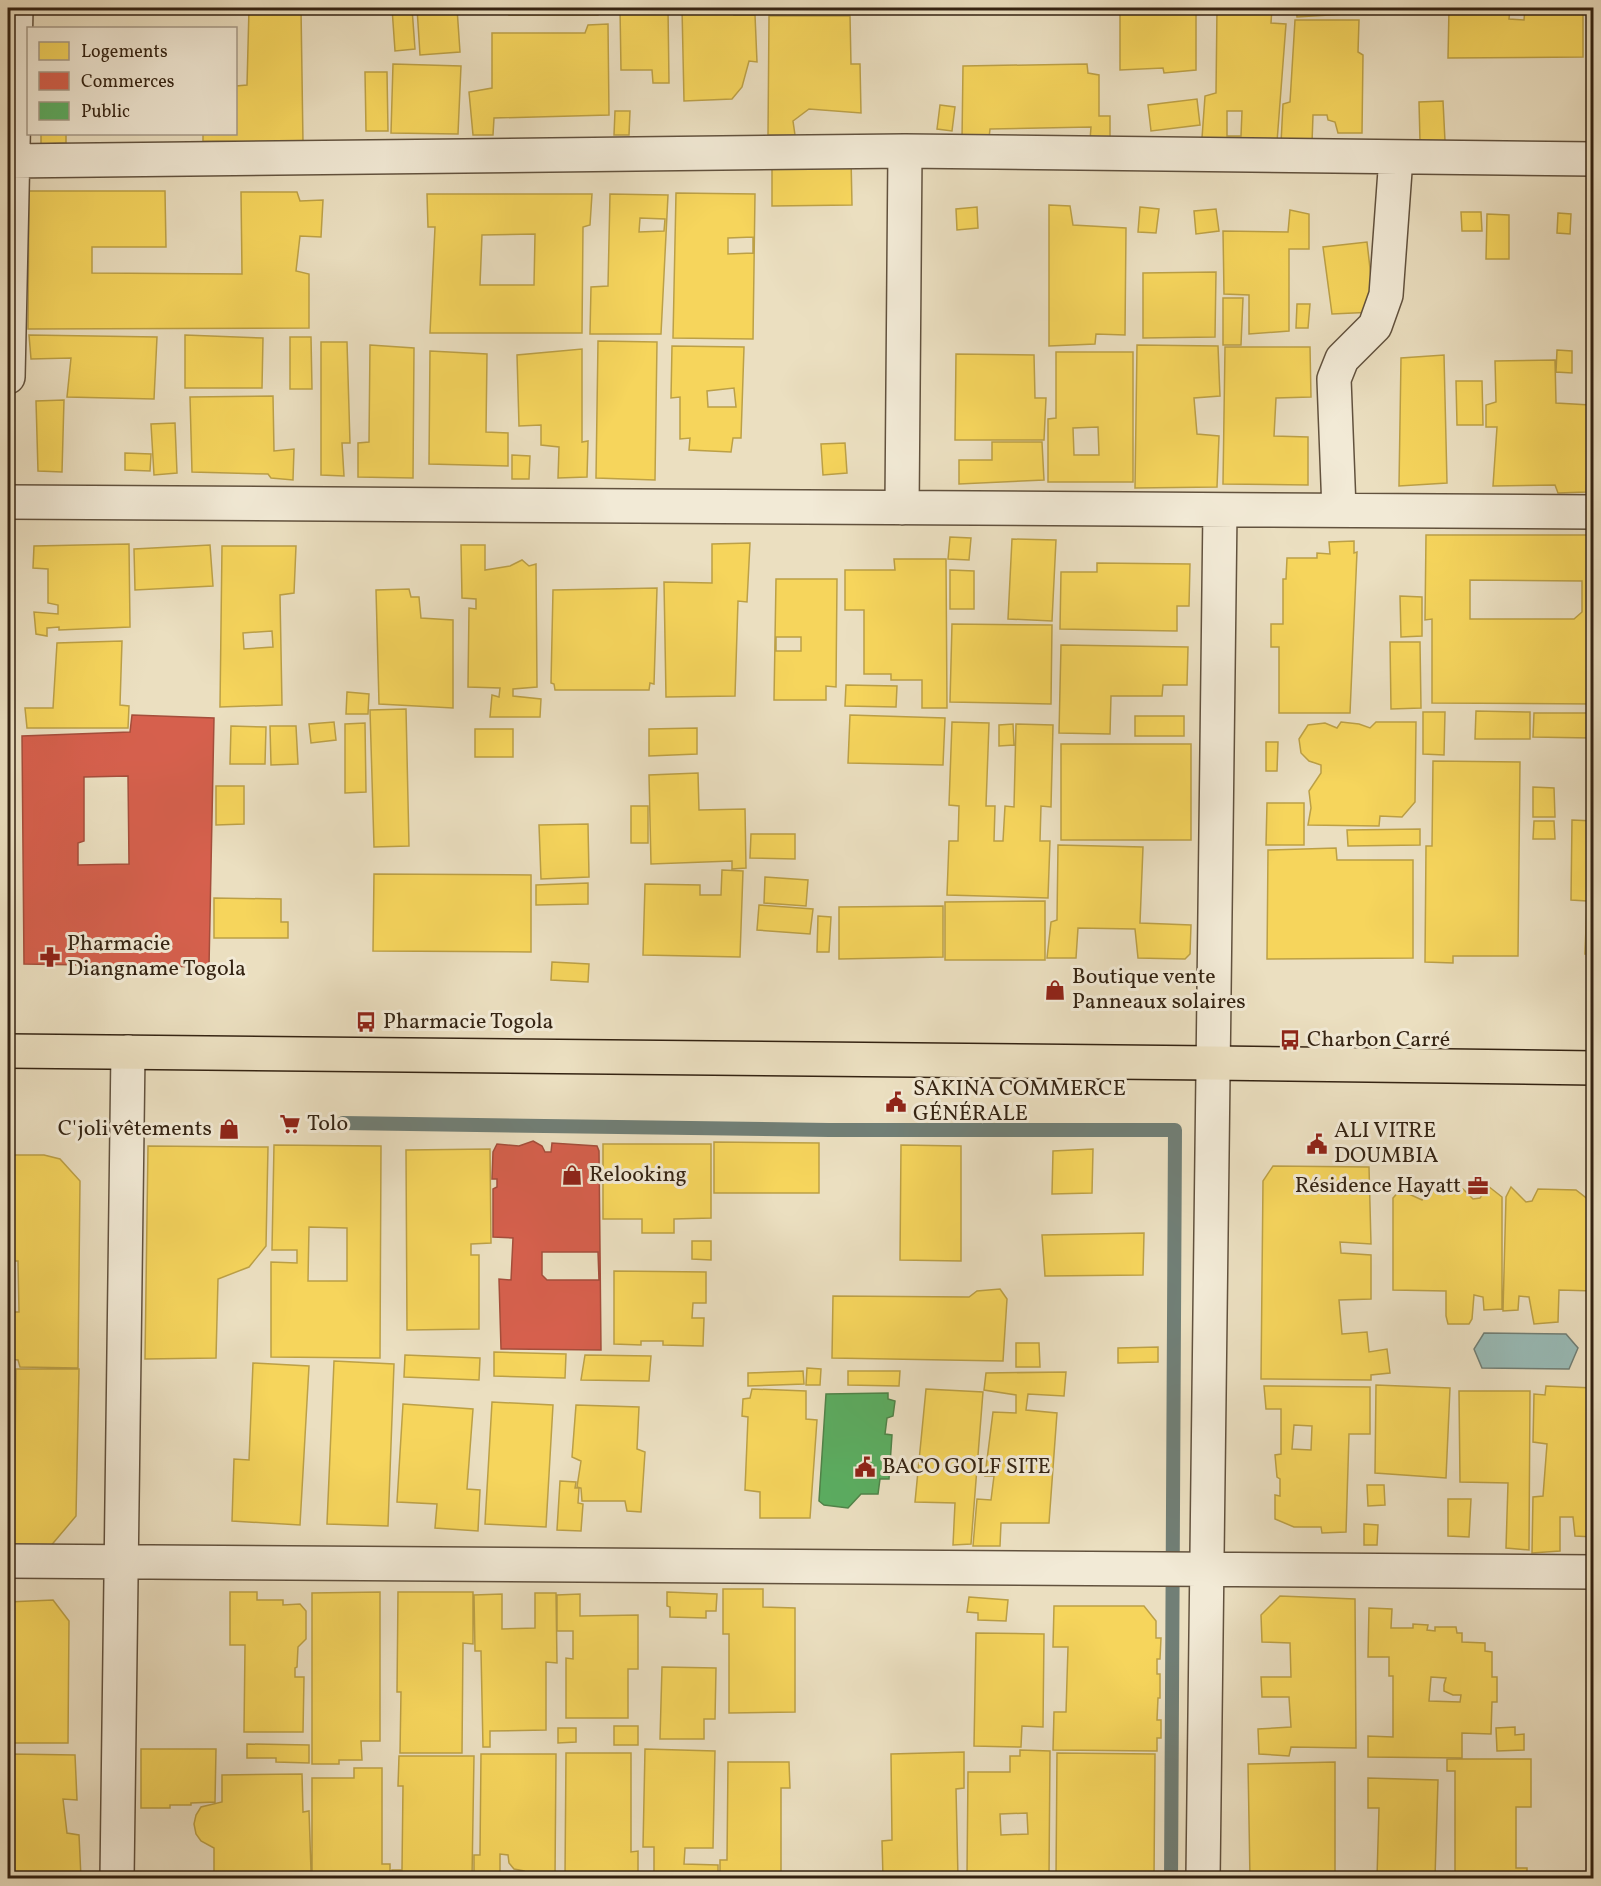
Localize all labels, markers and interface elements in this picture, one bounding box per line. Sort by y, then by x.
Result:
legend [27,27,237,135]
text: Logements [81,40,168,65]
text: Commerces [81,70,175,95]
text: Public [81,100,130,125]
place label: Pharmacie Diangname Togola [67,929,246,985]
pharmacy icon: Pharmacie Diangname Togola [38,945,62,969]
place label: Boutique vente Panneaux solaires [1072,962,1246,1018]
shop icon: Boutique vente Panneaux solaires [1043,978,1067,1002]
place label: Pharmacie Togola [383,1007,553,1038]
bus stop icon: Pharmacie Togola [354,1010,378,1034]
place label: Charbon Carré [1307,1025,1450,1056]
bus stop icon: Charbon Carré [1278,1028,1302,1052]
place label: SAKINA COMMERCE GÉNÉRALE [913,1074,1126,1130]
public building icon: SAKINA COMMERCE GÉNÉRALE [884,1090,908,1114]
place label: Tolo [307,1109,348,1140]
supermarket icon: Tolo [278,1112,302,1136]
place label: C'joli vêtements [58,1114,212,1145]
place label: ALI VITRE DOUMBIA [1334,1116,1438,1172]
shop icon: C'joli vêtements [217,1117,241,1141]
public building icon: ALI VITRE DOUMBIA [1305,1132,1329,1156]
place label: Relooking [589,1160,687,1191]
shop icon: Relooking [560,1163,584,1187]
place label: Résidence Hayatt [1295,1171,1461,1202]
office icon: Résidence Hayatt [1466,1174,1490,1198]
place label: BACO GOLF SITE [882,1452,1051,1483]
public building icon: BACO GOLF SITE [853,1455,877,1479]

